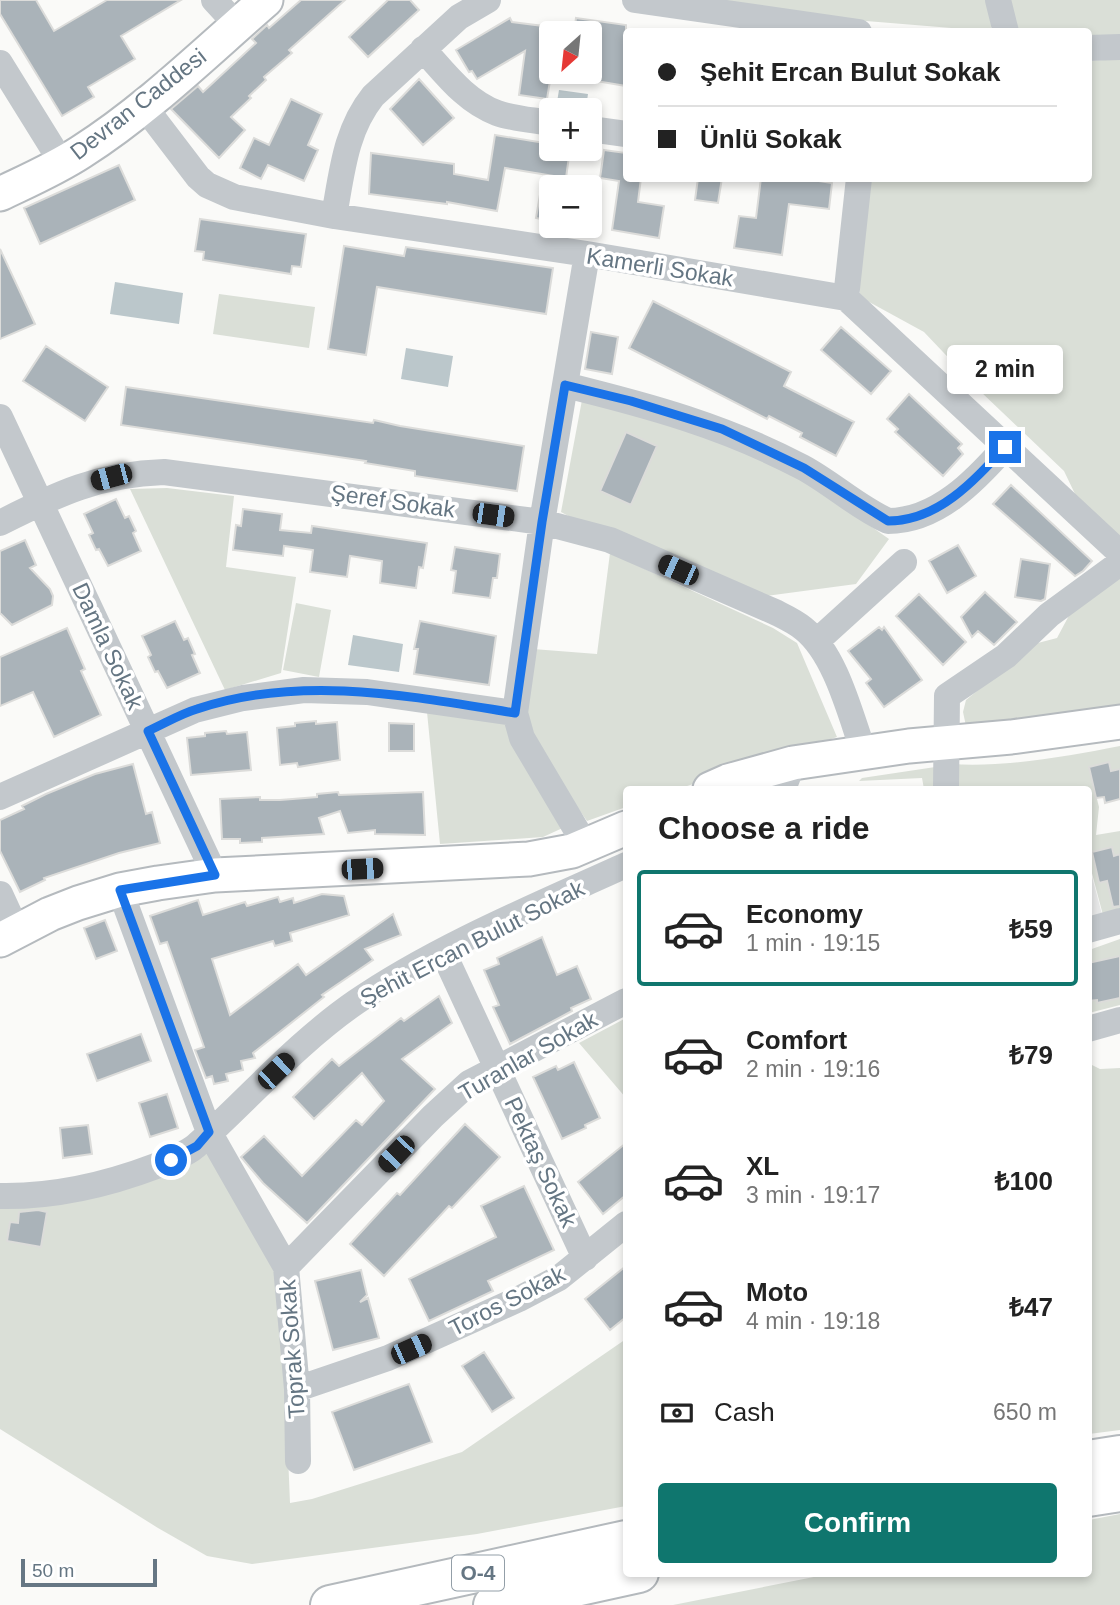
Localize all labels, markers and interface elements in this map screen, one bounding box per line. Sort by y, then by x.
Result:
north arrow [539,21,602,84]
map controls [539,21,602,238]
street label: Devran Caddesi [65,43,211,165]
text: Şehit Ercan Bulut Sokak [700,57,1001,87]
button: + [539,98,602,161]
text: Ünlü Sokak [700,124,842,154]
button: − [539,175,602,238]
street label: Kamerli Sokak [585,243,736,292]
callout: 2 min [947,346,1063,394]
text: 2 min [975,356,1035,382]
route end [989,431,1021,463]
car [88,461,135,493]
street label: Şeref Sokak [329,479,457,523]
car [471,502,516,528]
car [655,552,702,588]
street label: Damla Sokak [67,579,149,714]
text: Choose a ride [658,810,870,846]
car [341,857,384,881]
street label: Şehit Ercan Bulut Sokak [356,875,589,1011]
icon: car [662,897,725,960]
text: Economy [746,899,863,929]
text: ₺59 [1009,914,1053,944]
text: 1 min · 19:15 [746,930,880,956]
street label: Turanlar Sokak [454,1006,602,1106]
icon: car [662,1023,725,1086]
text: Comfort [746,1025,847,1055]
text: ₺79 [1009,1040,1053,1070]
car [254,1049,299,1093]
text: 2 min · 19:16 [746,1056,880,1082]
street label: Pektaş Sokak [499,1093,583,1232]
car [374,1132,419,1176]
route start [155,1144,187,1176]
icon: car [662,1149,725,1212]
text: XL [746,1151,779,1181]
text: ₺100 [995,1166,1053,1196]
text: 3 min · 19:17 [746,1182,880,1208]
street label: Toros Sokak [445,1260,570,1341]
icon: car [662,1275,725,1338]
text: Moto [746,1277,808,1307]
street label: Toprak Sokak [274,1278,310,1419]
text: ₺47 [1009,1292,1053,1322]
text: 4 min · 19:18 [746,1308,880,1334]
car [388,1331,435,1367]
icon: cash [658,1394,696,1432]
text: Cash [714,1397,775,1427]
text: 650 m [993,1399,1057,1425]
button: Confirm [658,1483,1057,1563]
scale bar [21,1556,158,1588]
road number: O-4 [452,1556,504,1590]
text: 50 m [32,1560,74,1581]

